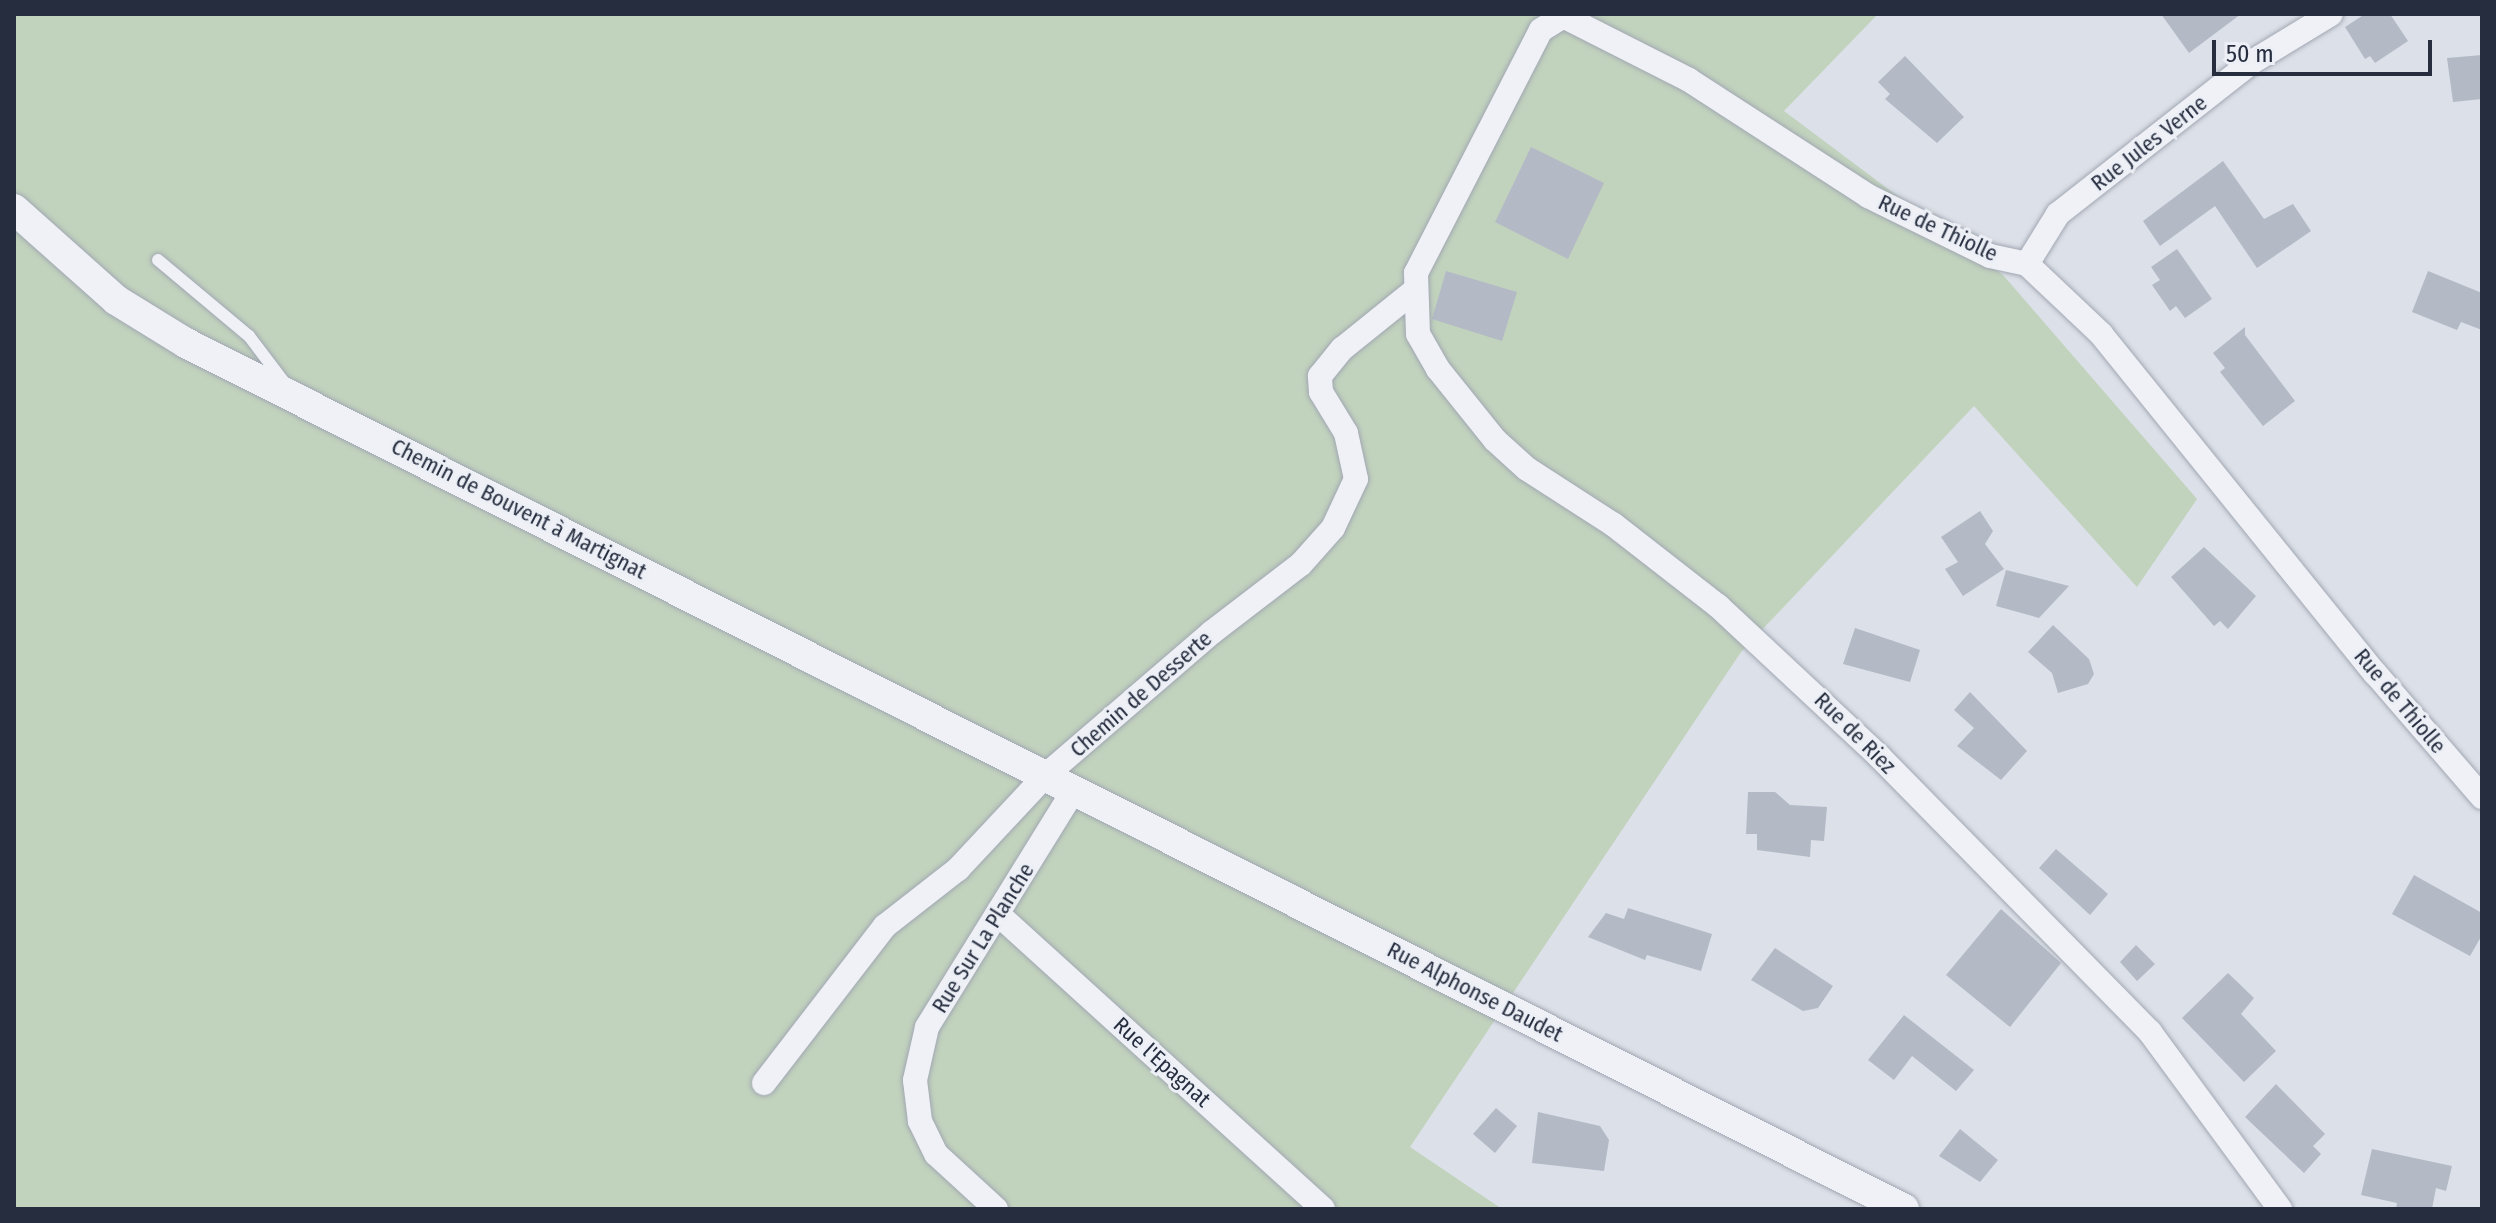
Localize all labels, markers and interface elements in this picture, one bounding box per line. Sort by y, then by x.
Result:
scale bar [2216,24,2436,74]
text: 50 m [2226,40,2274,68]
street label: Rue Jules Verne [2086,90,2212,196]
street label: Rue de Thiolle [1874,189,2002,267]
street label: Chemin de Bouvent à Martignat [387,433,651,585]
street label: Chemin de Desserte [1065,625,1217,763]
street label: Rue de Thiolle [2349,643,2451,759]
street label: Rue de Riez [1809,687,1901,779]
street label: Rue Sur La Planche [926,858,1040,1018]
street label: Rue Alphonse Daudet [1383,936,1567,1048]
street label: Rue l'Epagnat [1108,1012,1216,1112]

